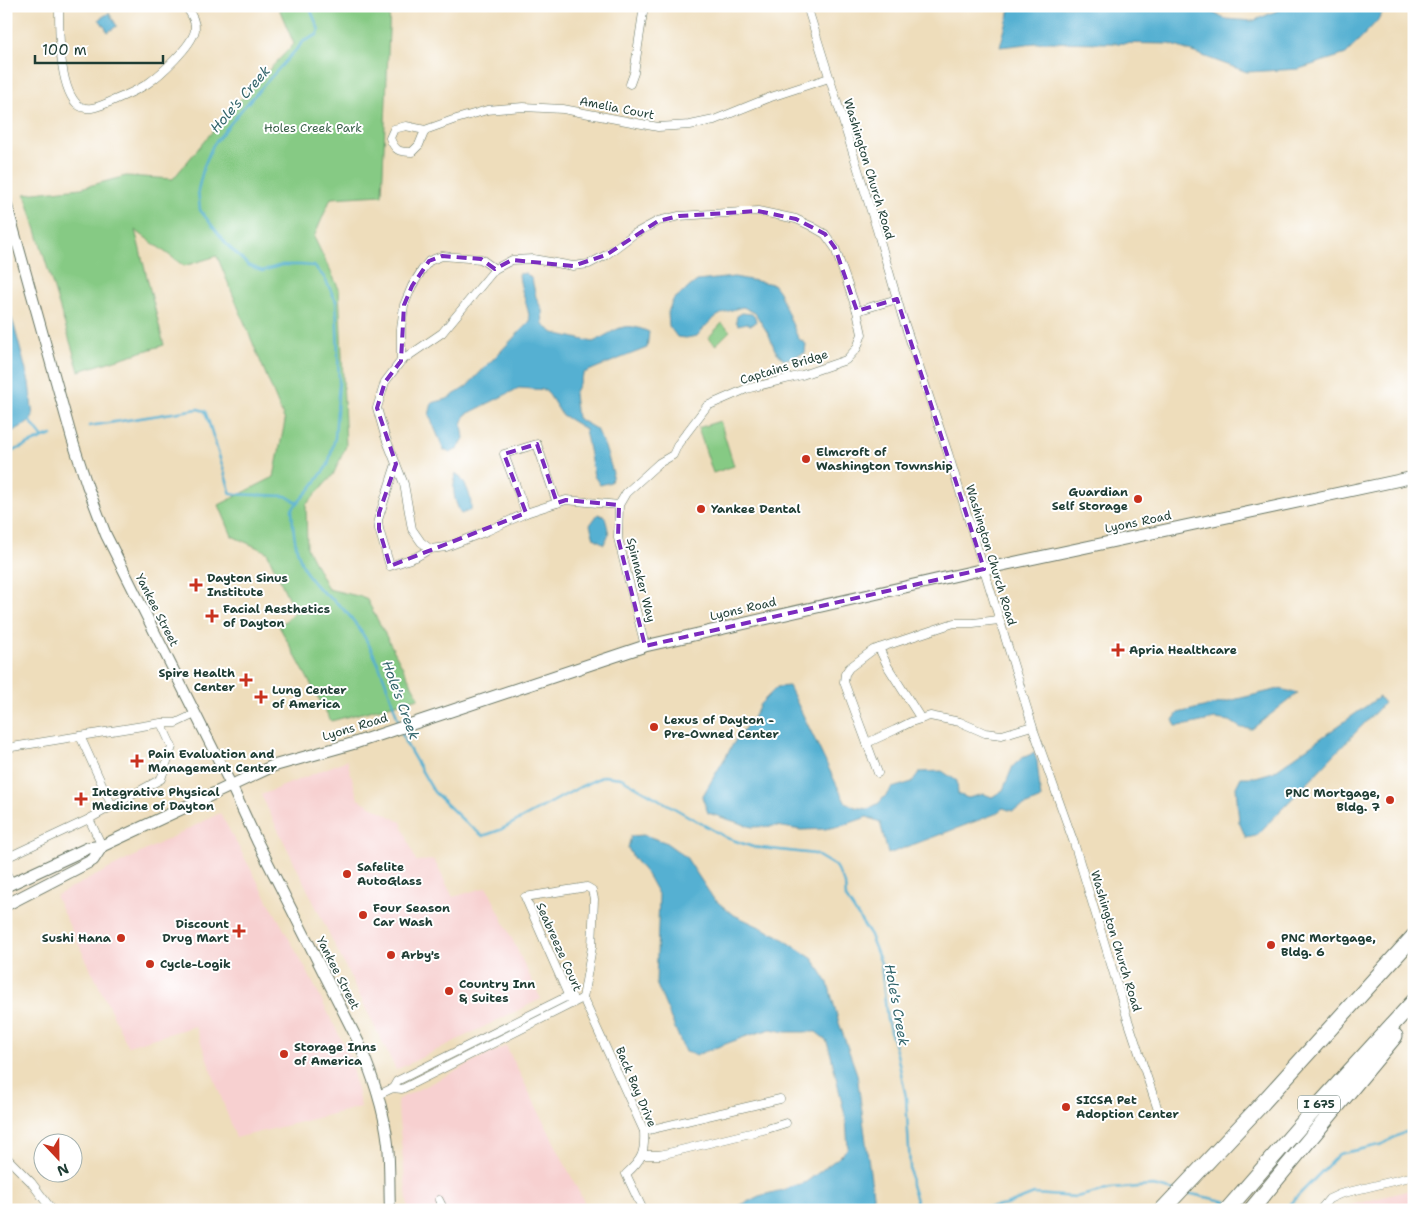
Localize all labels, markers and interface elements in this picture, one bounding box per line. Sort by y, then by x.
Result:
scale bar [35,32,162,64]
text: 100 m [42,40,87,60]
water label: Hole's Creek [206,62,274,136]
street label: Amelia Court [578,93,656,123]
street label: Washington Church Road [840,96,898,242]
park label: Holes Creek Park [264,120,362,136]
street label: Captains Bridge [738,346,830,388]
place label: Elmcroft of Washington Township [816,444,953,474]
marker: Elmcroft of Washington Township [800,453,812,465]
street label: Washington Church Road [962,482,1020,628]
place label: Guardian Self Storage [1052,484,1128,514]
marker: Guardian Self Storage [1132,493,1144,505]
place label: Yankee Dental [711,501,801,517]
marker: Yankee Dental [695,503,707,515]
street label: Lyons Road [1103,507,1173,537]
street label: Spinnaker Way [623,536,659,624]
place label: Dayton Sinus Institute [207,570,288,600]
street label: Yankee Street [132,571,182,649]
marker: Dayton Sinus Institute [189,578,203,592]
street label: Lyons Road [708,594,778,624]
place label: Facial Aesthetics of Dayton [223,601,330,631]
marker: Facial Aesthetics of Dayton [205,609,219,623]
place label: Apria Healthcare [1129,642,1237,658]
marker: Apria Healthcare [1111,643,1125,657]
water label: Hole's Creek [378,658,424,742]
place label: Spire Health Center [158,665,236,695]
marker: Spire Health Center [239,673,253,687]
place label: Lung Center of America [272,682,347,712]
marker: Lung Center of America [254,690,268,704]
street label: Lyons Road [320,709,390,745]
place label: Lexus of Dayton - Pre-Owned Center [664,712,779,742]
marker: Lexus of Dayton - Pre-Owned Center [648,721,660,733]
place label: Pain Evaluation and Management Center [148,746,277,776]
marker: Pain Evaluation and Management Center [130,754,144,768]
place label: Integrative Physical Medicine of Dayton [92,784,220,814]
place label: PNC Mortgage, Bldg. 7 [1285,785,1381,815]
marker: Integrative Physical Medicine of Dayton [74,792,88,806]
marker: PNC Mortgage, Bldg. 7 [1384,794,1396,806]
place label: Safelite AutoGlass [357,859,422,889]
marker: Safelite AutoGlass [341,868,353,880]
street label: Washington Church Road [1087,868,1145,1014]
place label: Four Season Car Wash [373,900,450,930]
street label: Seabreeze Court [532,900,586,994]
marker: Four Season Car Wash [357,909,369,921]
place label: Discount Drug Mart [162,916,229,946]
marker: Discount Drug Mart [233,925,245,937]
place label: Sushi Hana [42,930,112,946]
place label: PNC Mortgage, Bldg. 6 [1281,930,1376,960]
marker: Sushi Hana [115,932,127,944]
street label: Yankee Street [313,934,363,1012]
marker: PNC Mortgage, Bldg. 6 [1265,939,1277,951]
place label: Arby's [401,947,440,963]
marker: Arby's [385,949,397,961]
place label: Cycle-Logik [160,956,231,972]
marker: Cycle-Logik [144,958,156,970]
water label: Hole's Creek [881,963,913,1047]
place label: Country Inn & Suites [459,976,535,1006]
marker: Country Inn & Suites [443,985,455,997]
place label: Storage Inns of America [294,1039,376,1069]
street label: Back Bay Drive [612,1044,660,1130]
marker: Storage Inns of America [278,1048,290,1060]
place label: SICSA Pet Adoption Center [1076,1092,1180,1122]
road number: I 675 [1298,1096,1340,1112]
marker: SICSA Pet Adoption Center [1060,1101,1072,1113]
north arrow [32,1134,82,1184]
text: N [54,1160,71,1180]

